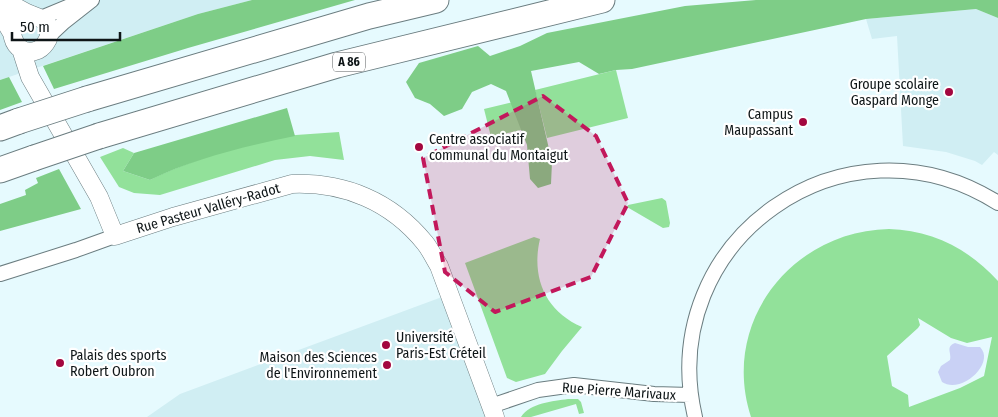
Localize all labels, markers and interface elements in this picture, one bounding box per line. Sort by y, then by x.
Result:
scale bar [12,10,120,42]
text: 50 m [20,18,50,36]
road number: A 86 [333,52,365,72]
place label: Groupe scolaire Gaspard Monge [850,76,939,109]
marker: Groupe scolaire Gaspard Monge [943,86,955,98]
place label: Campus Maupassant [724,106,793,139]
marker: Campus Maupassant [797,116,809,128]
place label: Centre associatif communal du Montaigut [429,131,568,164]
marker: Centre associatif communal du Montaigut [413,141,425,153]
street label: Rue Pasteur Valléry-Radot [134,180,282,237]
place label: Université Paris-Est Créteil [396,329,486,362]
marker: Université Paris-Est Créteil [380,339,392,351]
place label: Palais des sports Robert Oubron [70,347,167,380]
place label: Maison des Sciences de l'Environnement [260,349,377,382]
marker: Palais des sports Robert Oubron [54,357,66,369]
marker: Maison des Sciences de l'Environnement [381,359,393,371]
street label: Rue Pierre Marivaux [561,379,677,404]

